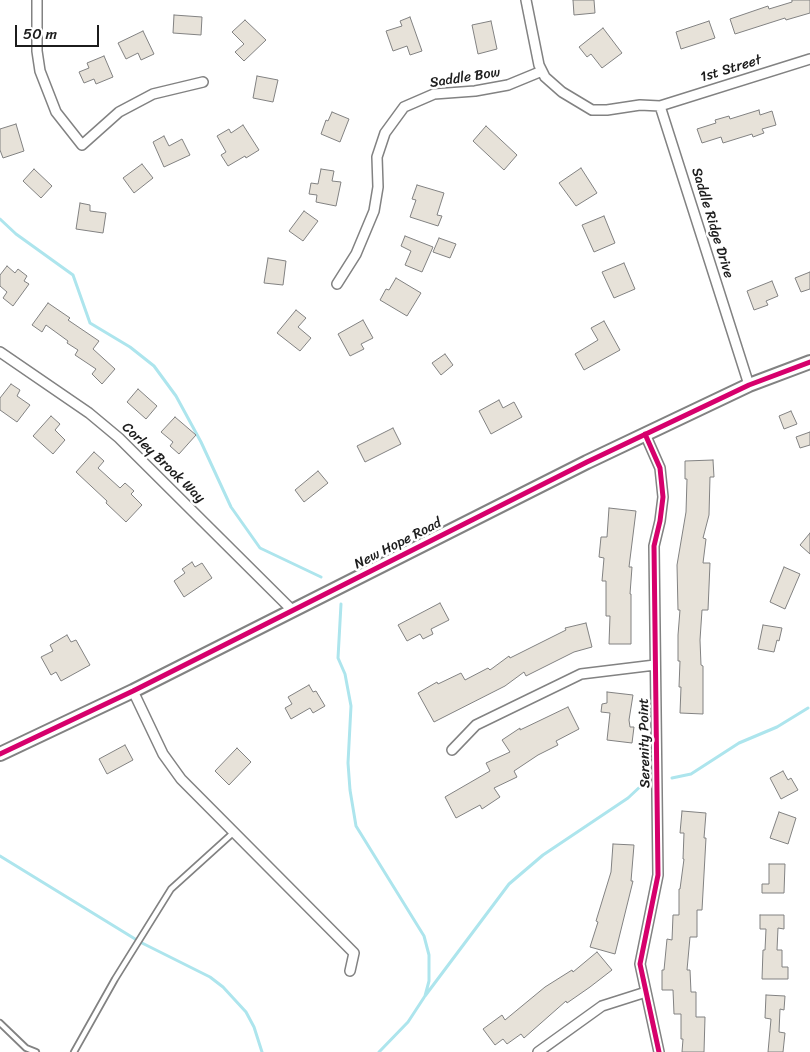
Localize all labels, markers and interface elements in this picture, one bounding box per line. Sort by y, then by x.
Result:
scale bar [18,15,101,47]
text: 50 m [23,21,57,47]
street label: 1st Street [698,52,764,86]
street label: Saddle Bow [429,64,501,92]
street label: Saddle Ridge Drive [687,166,737,280]
street label: Corley Brook Way [118,419,208,507]
street label: New Hope Road [352,515,444,573]
street label: Serenity Point [636,698,654,788]

